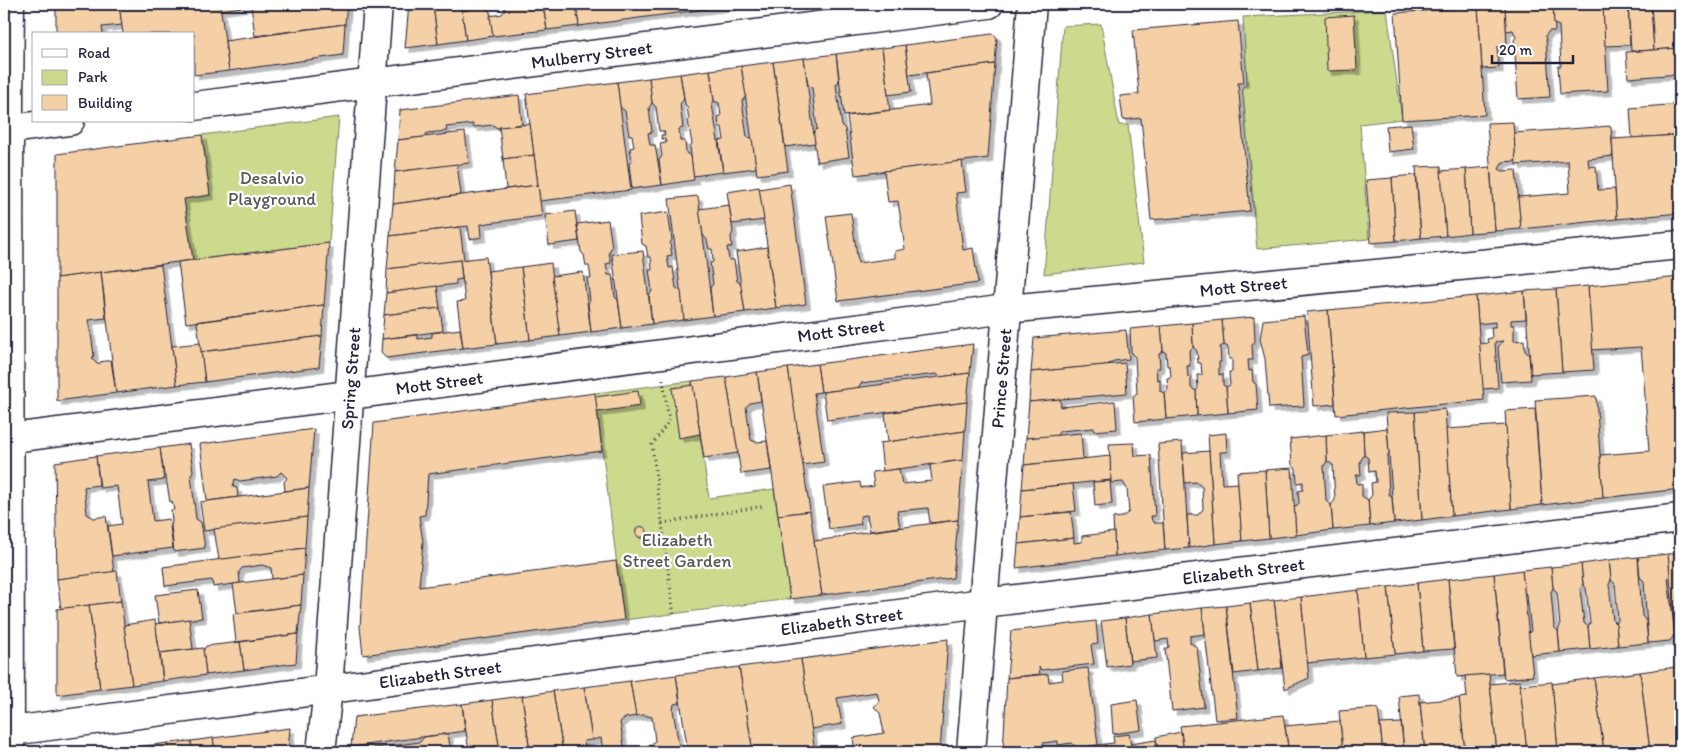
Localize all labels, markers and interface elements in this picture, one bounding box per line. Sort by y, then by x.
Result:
legend [32,32,195,122]
scale bar [1492,32,1573,64]
street label: Mulberry Street [530,36,654,74]
text: 20 m [1499,41,1533,59]
text: Road [78,44,111,62]
text: Park [78,68,108,86]
text: Building [78,94,132,112]
park label: Desalvio Playground [228,167,316,210]
street label: Mott Street [1199,271,1289,302]
street label: Mott Street [796,314,886,347]
street label: Spring Street [336,326,365,430]
street label: Prince Street [986,327,1017,429]
street label: Mott Street [394,367,485,400]
park label: Elizabeth Street Garden [623,529,731,572]
street label: Elizabeth Street [1181,553,1306,590]
street label: Elizabeth Street [779,602,904,640]
street label: Elizabeth Street [378,655,503,693]

